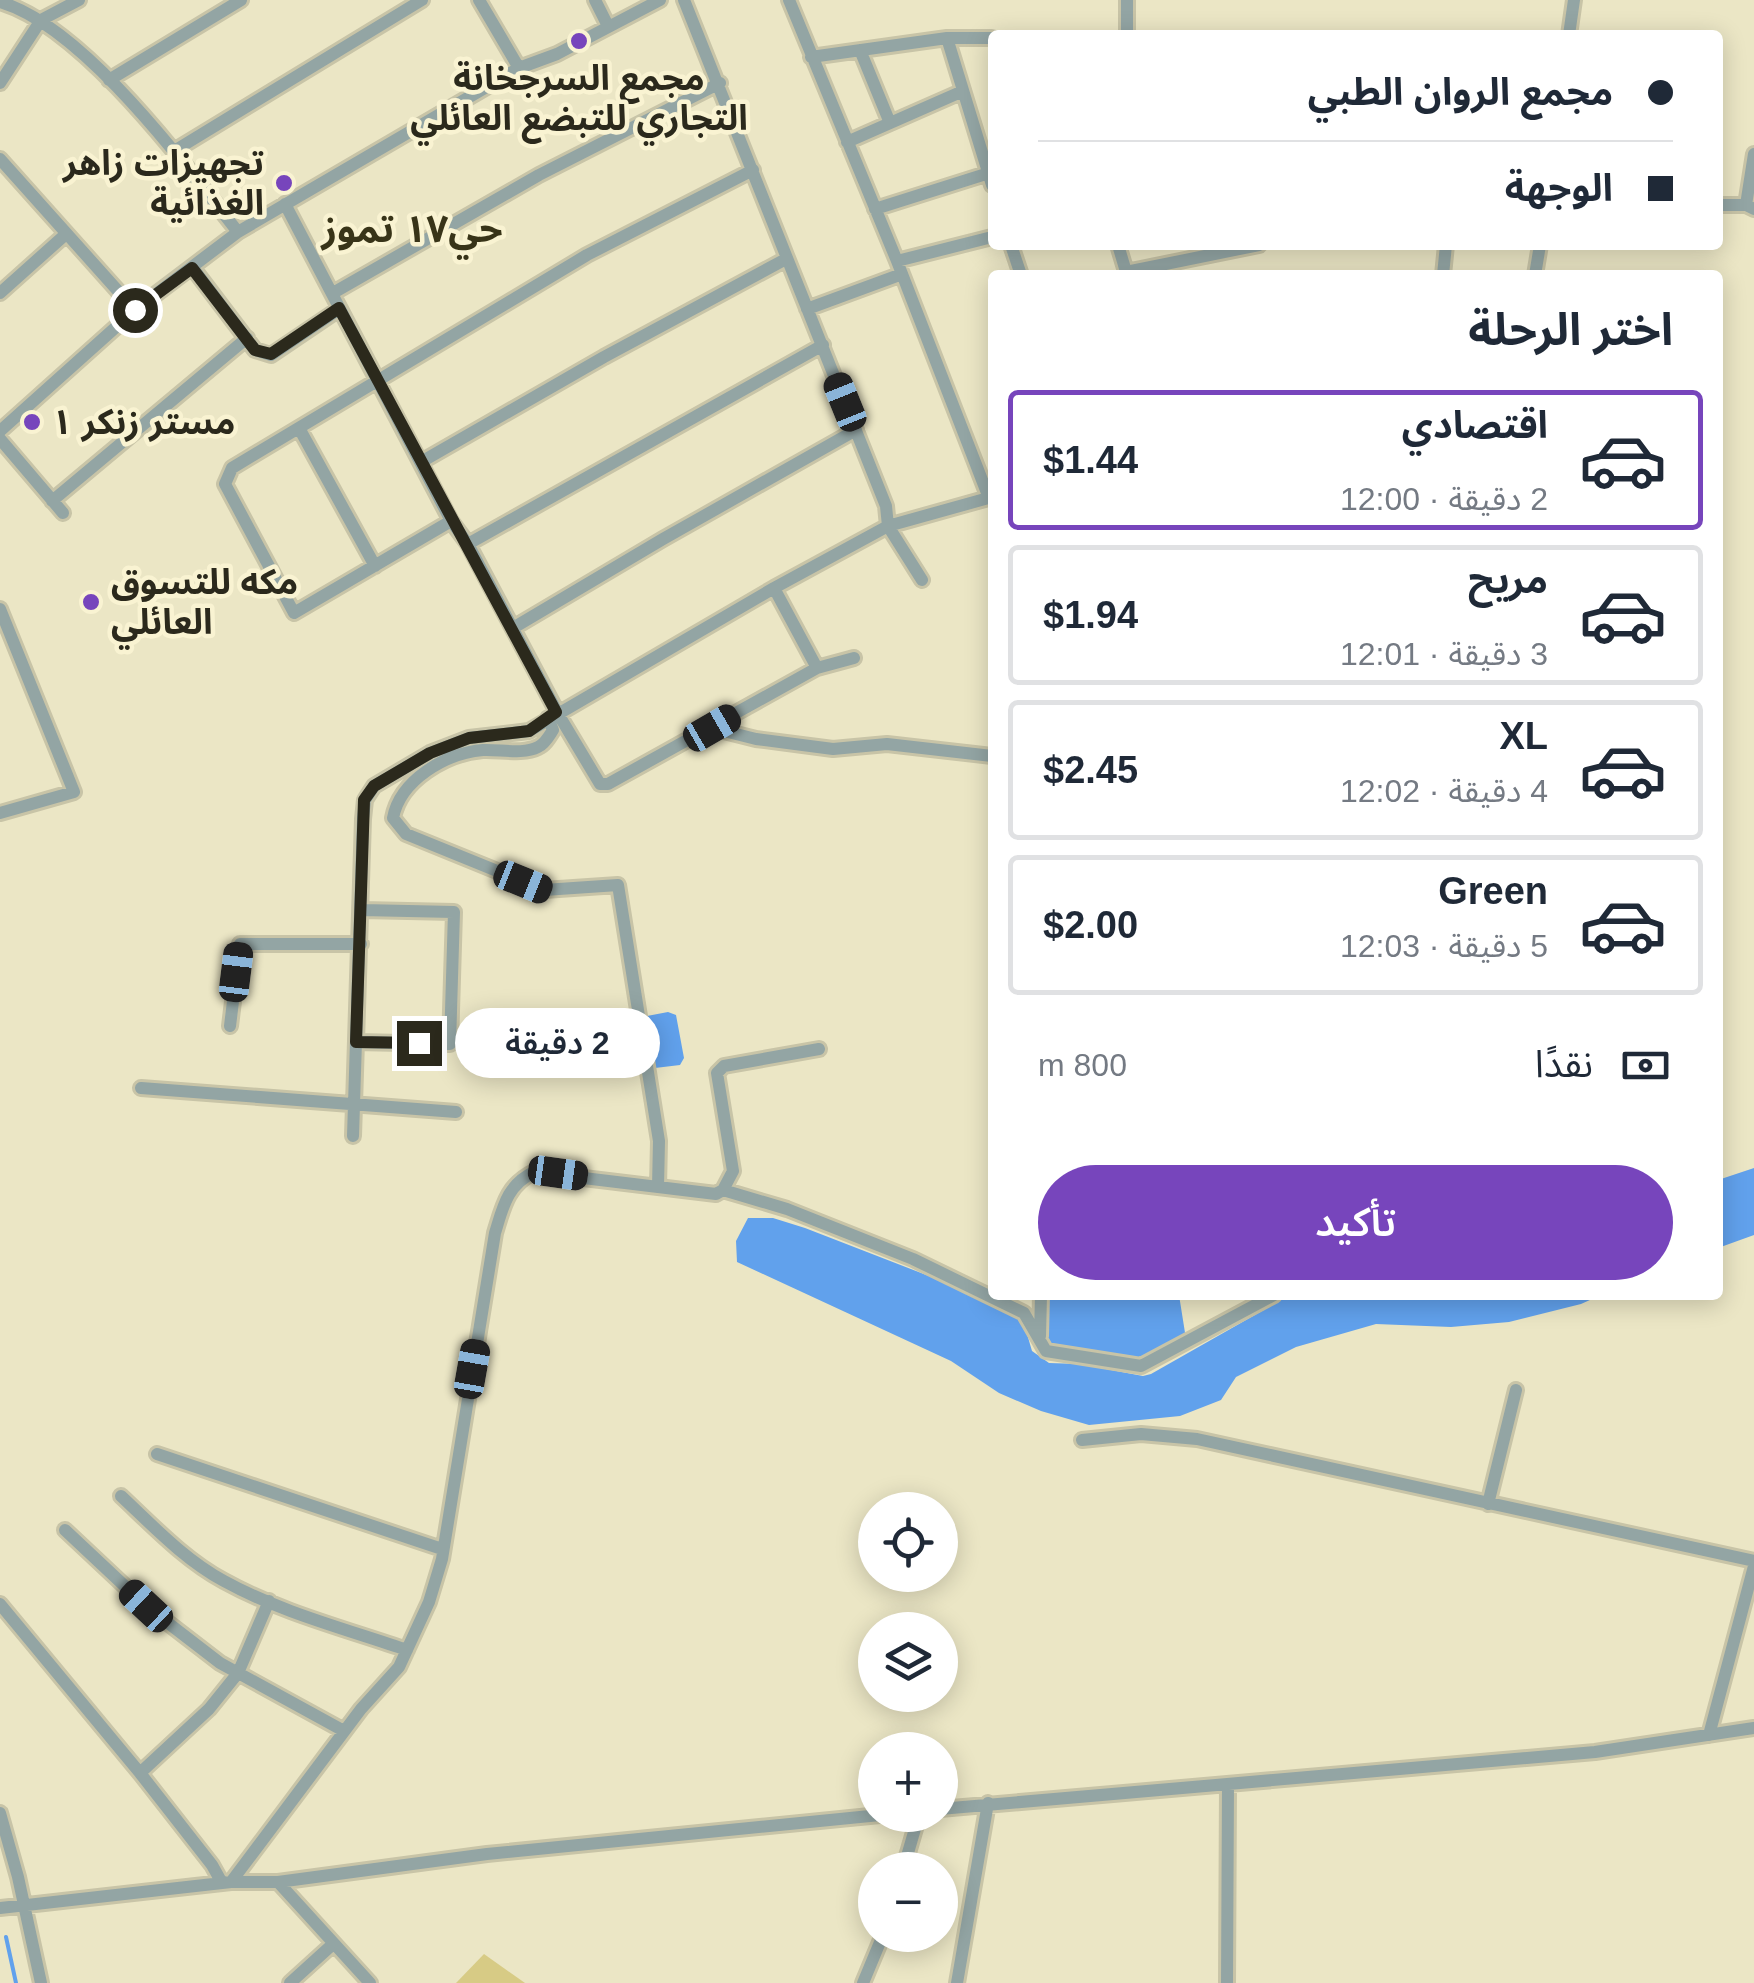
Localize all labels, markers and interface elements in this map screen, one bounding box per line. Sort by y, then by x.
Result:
marker: مجمع السرجخانة التجاري للتبضع العائلي [568,30,590,52]
place label: مجمع السرجخانة التجاري للتبضع العائلي [410,58,748,146]
text: مجمع الروان الطبي [1308,71,1613,113]
place label: تجهيزات زاهر الغذائية [61,143,264,223]
text: الوجهة [1505,167,1613,209]
marker: تجهيزات زاهر الغذائية [273,172,295,194]
district label: حي۱۷ تموز [319,208,503,260]
route start [113,288,158,333]
text: اختر الرحلة [1468,304,1673,355]
car [820,369,870,435]
place label: مستر زنكر ١ [52,402,235,443]
text: اقتصادي [1402,404,1548,446]
marker: مستر زنكر ١ [21,411,43,433]
icon: car [1578,415,1668,505]
text: $1.44 [1043,439,1138,481]
text: 2 دقيقة · 12:00 [1340,481,1548,517]
text: مريح [1468,559,1548,601]
place label: مكه للتسوق العائلي [111,562,298,650]
icon: car [1578,570,1668,660]
marker: مكه للتسوق العائلي [80,591,102,613]
text: $1.94 [1043,594,1138,636]
text: 3 دقيقة · 12:01 [1340,636,1548,672]
car [679,700,745,756]
text: XL [1499,715,1548,757]
icon: car [1578,725,1668,815]
text: $2.45 [1043,749,1138,791]
text: 4 دقيقة · 12:02 [1340,773,1548,809]
car [490,857,556,907]
text: Green [1438,870,1548,912]
icon: car [1578,880,1668,970]
text: $2.00 [1043,904,1138,946]
text: 5 دقيقة · 12:03 [1340,928,1548,964]
car [217,940,255,1004]
callout: 2 دقيقة [454,1008,659,1078]
route end [397,1021,442,1066]
text: 2 دقيقة [505,1025,610,1061]
icon: cash [1618,1038,1673,1093]
text: نقدًا [1535,1043,1593,1085]
text: 800 m [1038,1047,1127,1083]
car [526,1154,590,1192]
button: تأكيد [1038,1165,1673,1280]
car [452,1337,492,1401]
map controls [858,1492,958,1952]
button: locate [858,1492,958,1592]
car [114,1575,178,1637]
button: layers [858,1612,958,1712]
button: + [858,1732,958,1832]
button: − [858,1852,958,1952]

